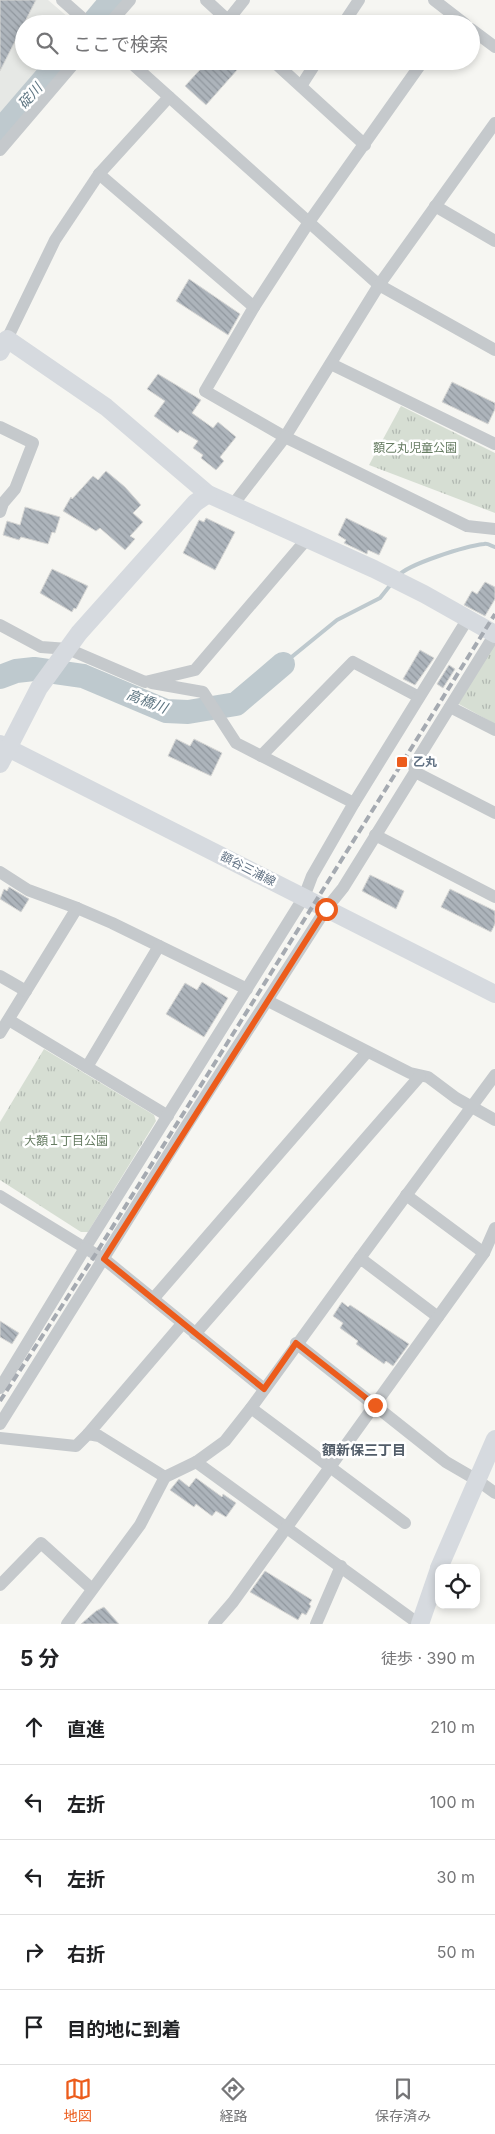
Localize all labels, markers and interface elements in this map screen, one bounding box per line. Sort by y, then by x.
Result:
search box [15,15,480,70]
icon: search [33,29,61,57]
text: ここで検索 [73,33,168,56]
water label: 碇川 [14,78,47,112]
park label: 額乙丸児童公園 [373,440,457,455]
water label: 高橋川 [125,685,172,717]
place label: 乙丸 [413,754,437,769]
marker: 乙丸 [395,755,409,769]
street label: 額谷三浦線 [218,848,278,889]
route start [315,898,338,921]
park label: 大額１丁目公園 [24,1133,108,1148]
route end [364,1394,387,1417]
district label: 額新保三丁目 [322,1441,406,1458]
map controls [435,1564,480,1609]
button: locate [435,1564,480,1609]
text: 5 分 [20,1646,59,1671]
text: 徒歩 · 390 m [381,1648,475,1668]
icon: ahead [20,1713,48,1741]
text: 210 m [430,1717,475,1737]
text: 直進 [67,1718,105,1741]
icon: left [20,1788,48,1816]
text: 100 m [430,1792,475,1812]
text: 左折 [67,1793,105,1816]
icon: left [20,1863,48,1891]
text: 30 m [437,1867,475,1887]
text: 左折 [67,1868,105,1891]
icon: right [20,1938,48,1966]
text: 50 m [437,1942,475,1962]
text: 右折 [67,1943,105,1966]
icon: arrive [20,2013,48,2041]
text: 目的地に到着 [67,2018,181,2041]
tab: 地図 [64,2075,92,2125]
tab: 経路 [219,2075,247,2125]
tab: 保存済み [375,2075,431,2125]

